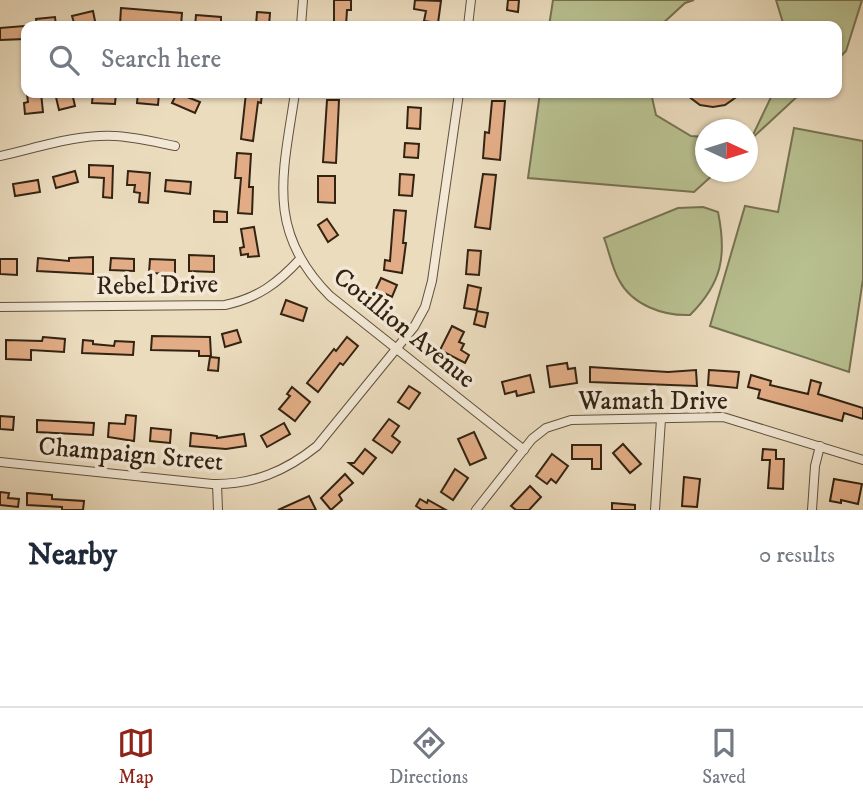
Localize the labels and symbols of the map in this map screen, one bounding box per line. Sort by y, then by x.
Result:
north arrow [695,119,758,182]
street label: Cotillion Avenue [326,261,482,396]
street label: Rebel Drive [96,268,218,303]
street label: Wamath Drive [577,385,728,418]
street label: Champaign Street [37,430,225,479]

